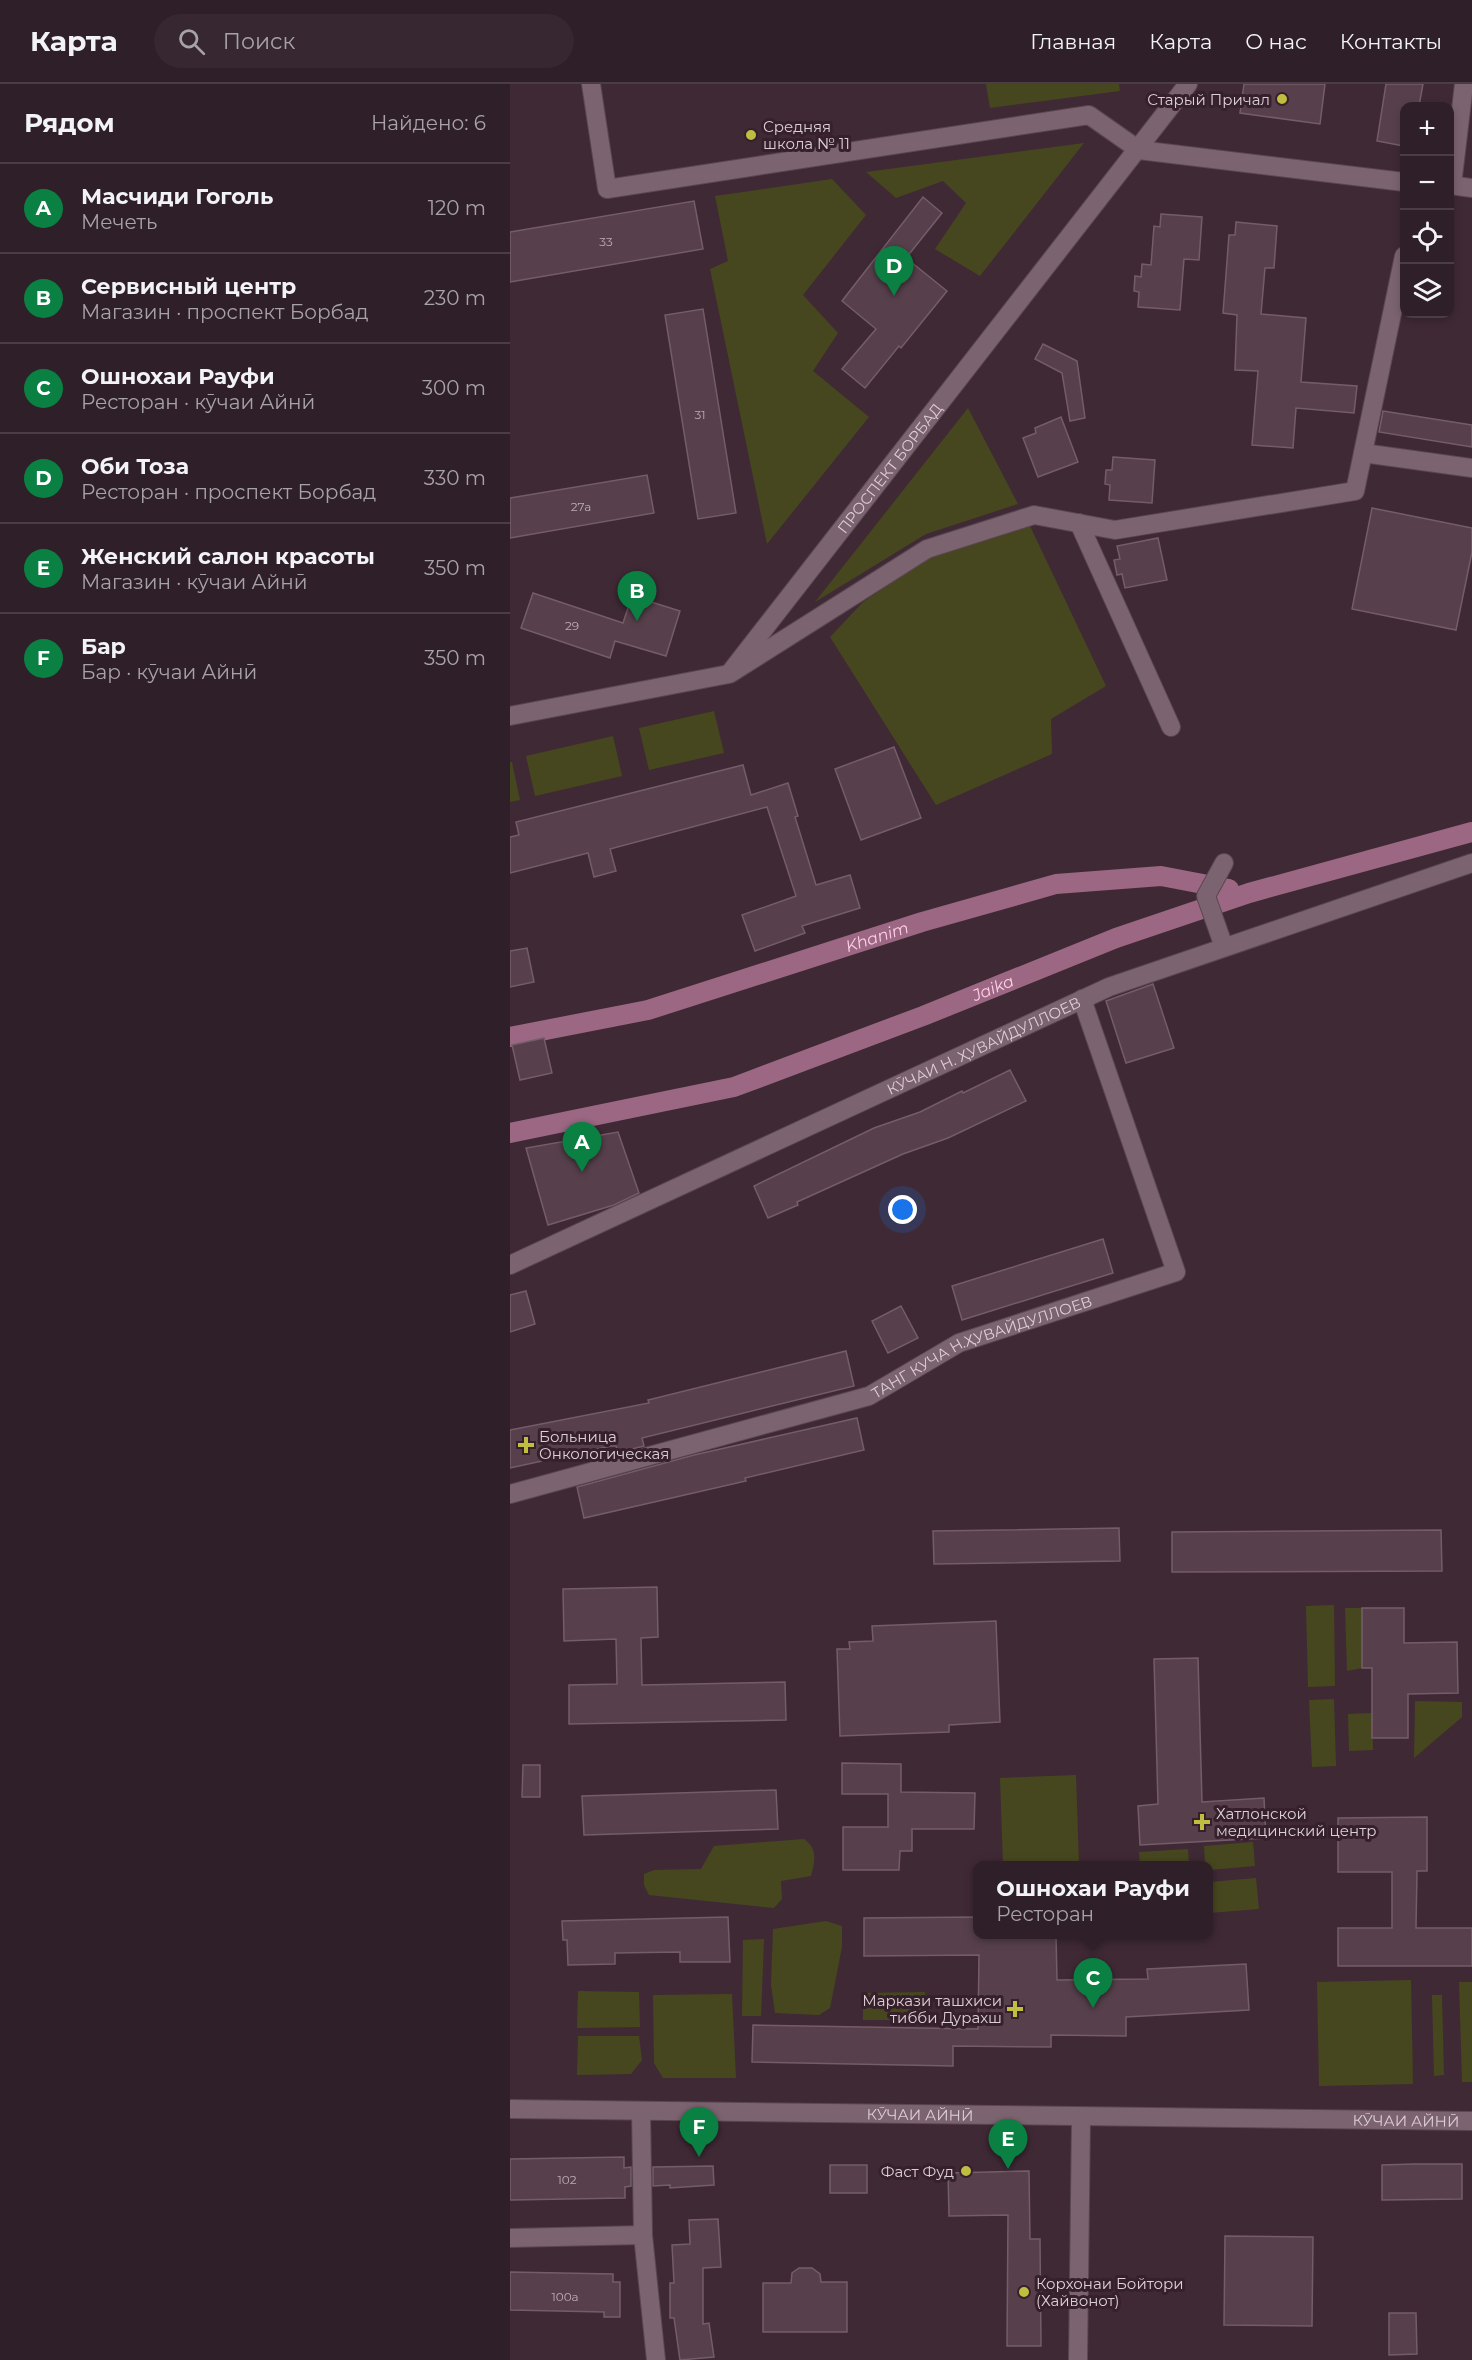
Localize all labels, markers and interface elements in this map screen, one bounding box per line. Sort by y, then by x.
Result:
search box [154,14,574,68]
text: Карта [30,24,118,58]
icon: search [175,25,208,58]
text: Поиск [223,28,295,55]
text: Главная [1030,29,1116,54]
text: Карта [1149,29,1212,54]
text: О нас [1245,29,1307,54]
text: Контакты [1340,29,1442,54]
place label: Старый Причал [1147,90,1270,109]
marker: Старый Причал [1275,92,1289,106]
map controls [1400,102,1454,318]
button: + [1400,102,1454,156]
text: Рядом [24,107,115,139]
text: Найдено: 6 [371,111,486,135]
place label: Средняя школа № 11 [763,117,850,153]
marker: Средняя школа № 11 [744,128,758,142]
button: − [1400,156,1454,210]
text: Масчиди Гоголь [81,183,273,210]
text: A [36,196,51,220]
text: 120 m [428,196,486,220]
text: Мечеть [81,210,157,234]
button: locate [1400,210,1454,264]
house number: 33 [599,234,613,249]
pin: D [874,246,914,296]
button: layers [1400,264,1454,318]
text: Сервисный центр [81,273,296,300]
text: B [36,286,51,310]
text: 230 m [424,286,486,310]
text: Магазин · проспект Борбад [81,300,368,324]
text: Ошнохаи Рауфи [81,363,275,390]
text: C [36,376,51,400]
text: 300 m [422,376,486,400]
text: Ресторан · кӯчаи Айнӣ [81,390,315,414]
street label: ПРОСПЕКТ БОРБАД [833,399,946,537]
house number: 31 [694,407,706,422]
text: Оби Тоза [81,453,189,480]
text: D [35,466,52,490]
text: 330 m [424,466,486,490]
text: Ресторан · проспект Борбад [81,480,376,504]
house number: 27а [571,499,591,514]
text: Женский салон красоты [81,543,375,570]
text: E [37,556,50,580]
text: 350 m [424,556,486,580]
text: Магазин · кӯчаи Айнӣ [81,570,307,594]
pin: B [618,572,656,621]
house number: 29 [565,618,579,633]
text: Бар [81,633,126,660]
text: F [37,646,50,670]
text: 350 m [424,646,486,670]
text: Бар · кӯчаи Айнӣ [81,660,257,684]
water label: Khanim [843,917,911,956]
water label: Jaika [968,971,1017,1005]
street label: КӮЧАИ Н. ҲУВАЙДУЛЛОЕВ [883,992,1084,1098]
pin: A [562,1122,602,1172]
your location [888,1195,917,1224]
street label: ТАНГ КУЧА Н.ҲУВАЙДУЛЛОЕВ [868,1291,1094,1402]
place label: Больница Онкологическая [539,1427,669,1463]
marker: Больница Онкологическая [517,1436,535,1454]
place label: Хатлонской медицинский центр [1216,1804,1377,1840]
marker: Хатлонской медицинский центр [1193,1813,1211,1831]
popup [973,1861,1213,1939]
text: Ошнохаи Рауфи [996,1875,1190,1902]
text: Ресторан [996,1902,1094,1926]
pin: C [1074,1958,1112,2008]
place label: Маркази ташхиси тибби Дурахш [862,1991,1002,2027]
marker: Маркази ташхиси тибби Дурахш [1006,2000,1024,2018]
street label: КӮЧАИ АЙНӢ [866,2104,974,2124]
pin: F [680,2108,718,2157]
street label: КӮЧАИ АЙНӢ [1352,2110,1459,2130]
pin: E [988,2120,1028,2169]
place label: Фаст Фуд [881,2162,954,2181]
marker: Фаст Фуд [959,2164,973,2178]
house number: 102 [557,2172,577,2187]
place label: Корхонаи Бойтори (Хайвонот) [1036,2274,1184,2310]
marker: Корхонаи Бойтори (Хайвонот) [1017,2285,1031,2299]
house number: 100а [551,2289,579,2304]

